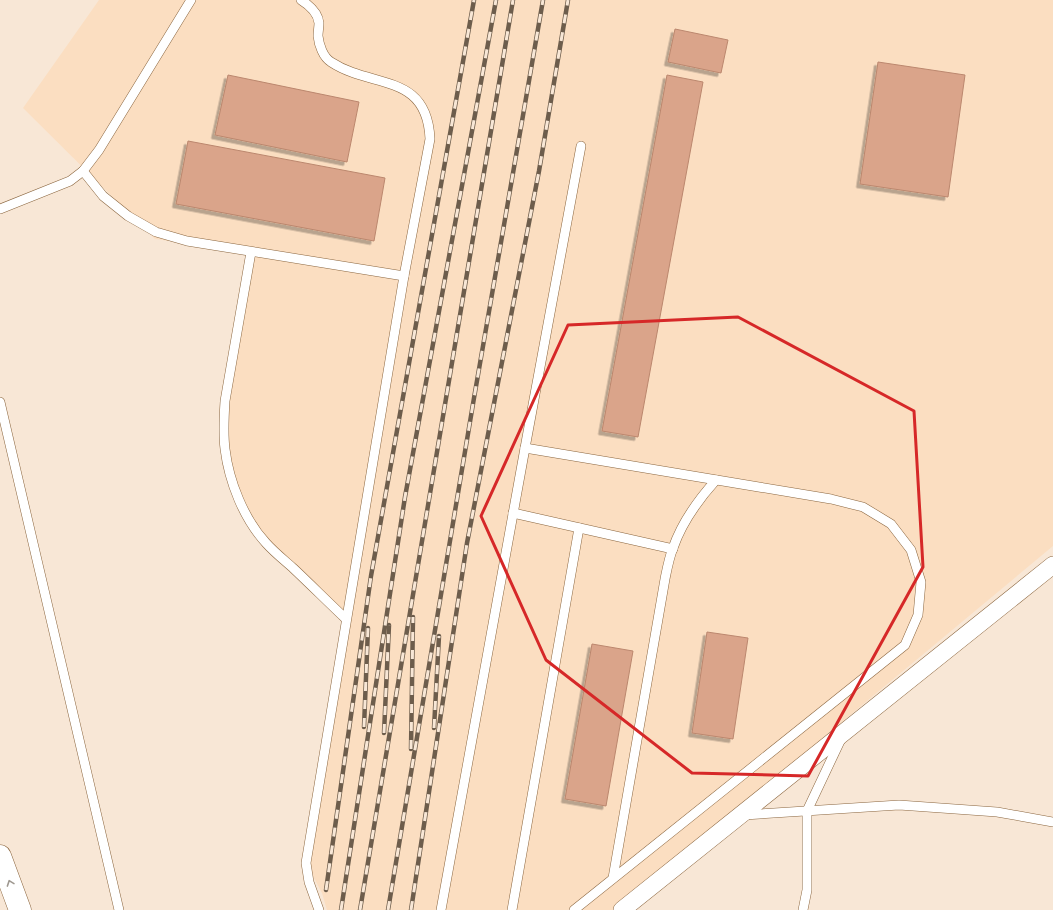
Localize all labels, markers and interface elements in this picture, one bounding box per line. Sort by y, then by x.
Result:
one-way arrow [6,880,15,887]

